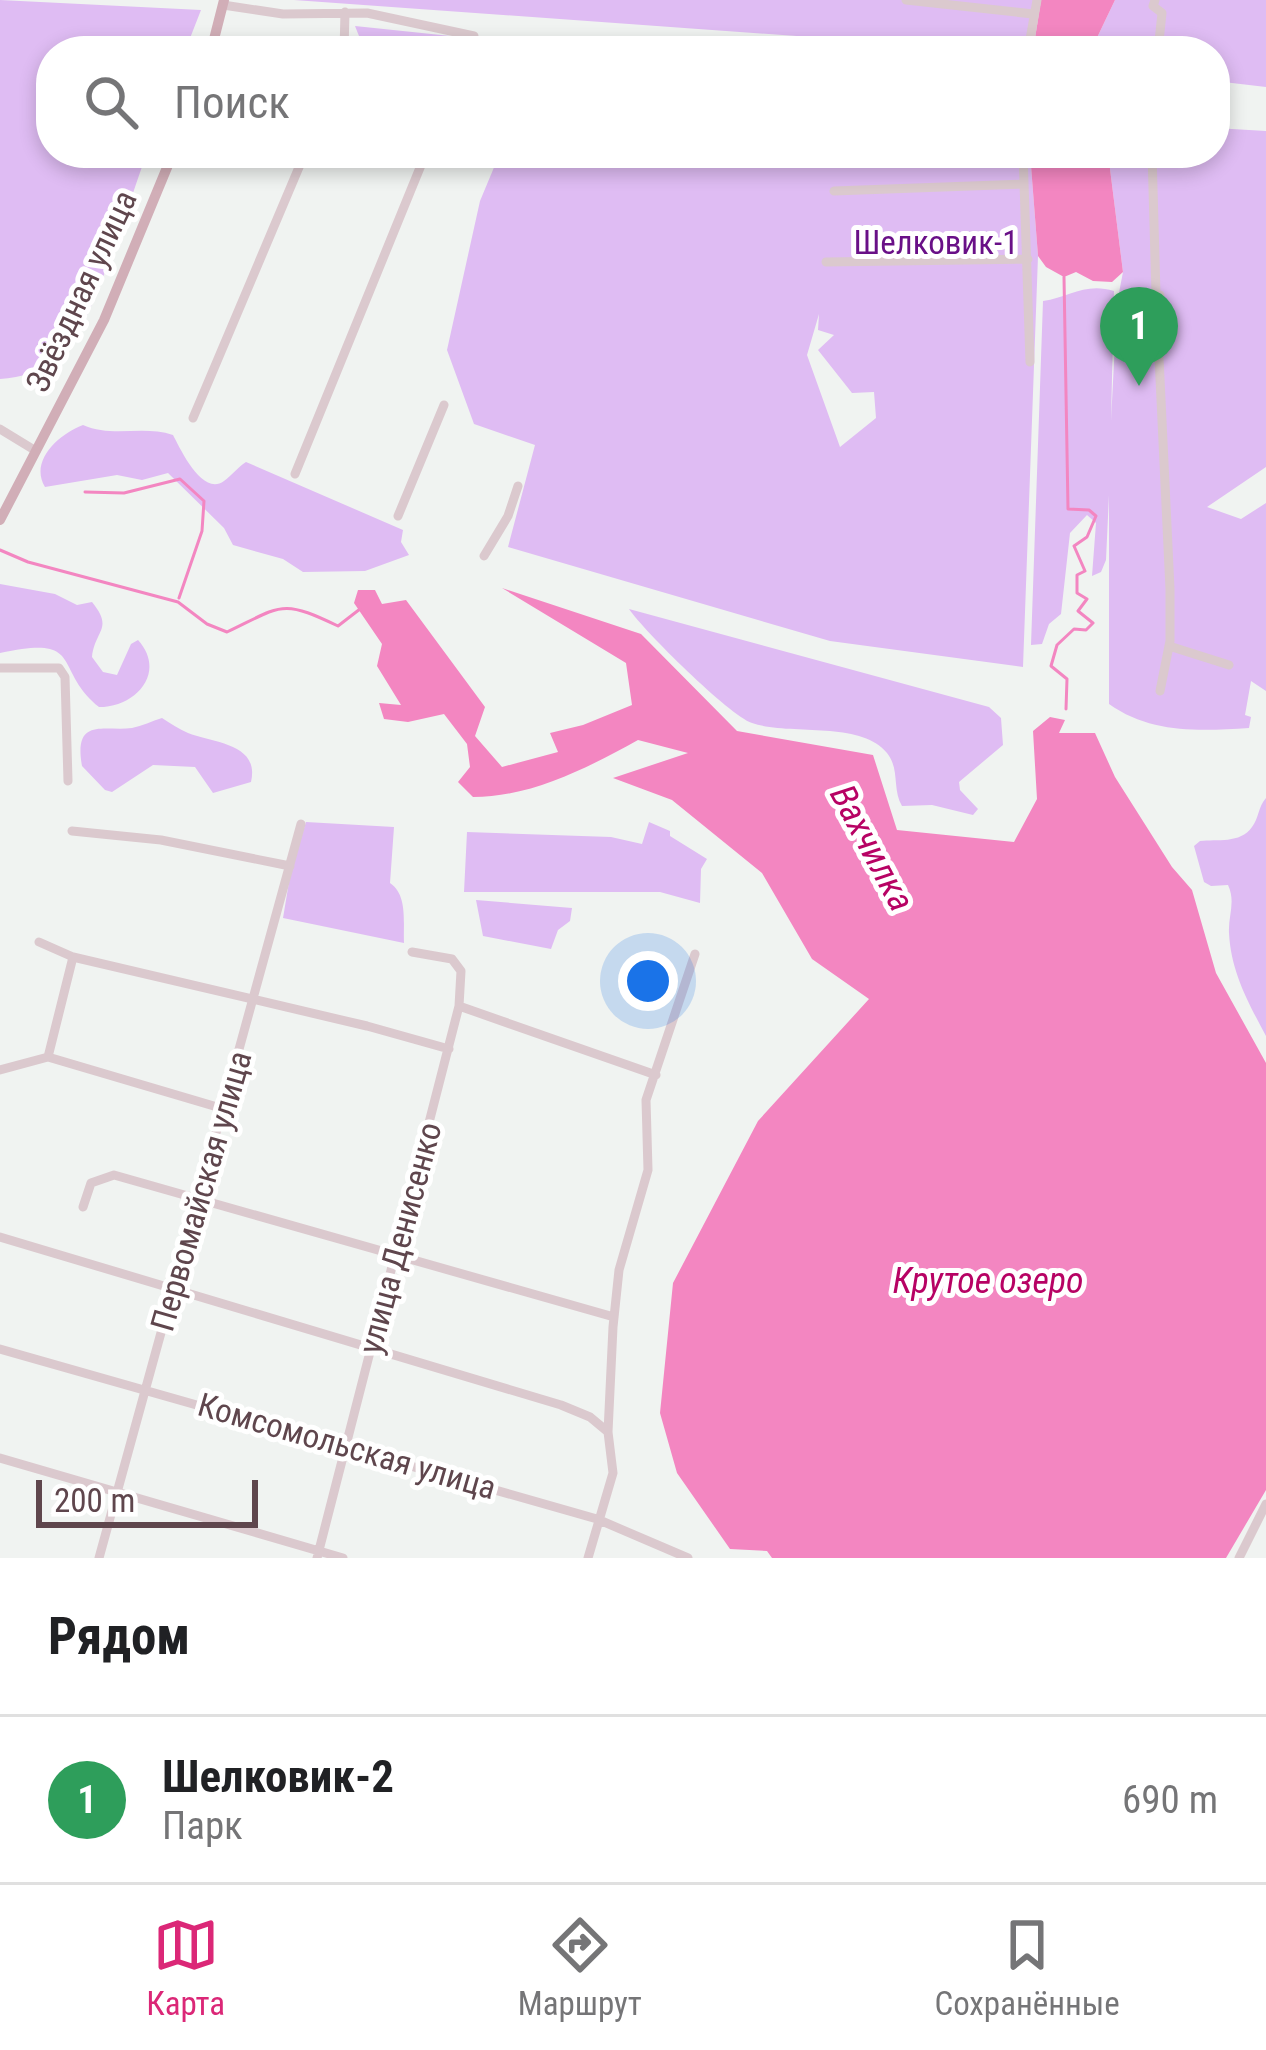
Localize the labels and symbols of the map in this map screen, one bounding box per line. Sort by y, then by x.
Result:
street label: Звёздная улица [17,184,145,398]
park label: Шелковик-1 [853,223,1019,262]
pin: 1 [1100,287,1178,386]
water label: Вахчилка [821,778,923,918]
your location [618,951,678,1011]
street label: Первомайская улица [142,1046,260,1336]
street label: улица Денисенко [350,1118,450,1358]
water label: Крутое озеро [892,1260,1084,1302]
street label: Комсомольская улица [193,1385,501,1507]
scale bar [36,1474,258,1527]

